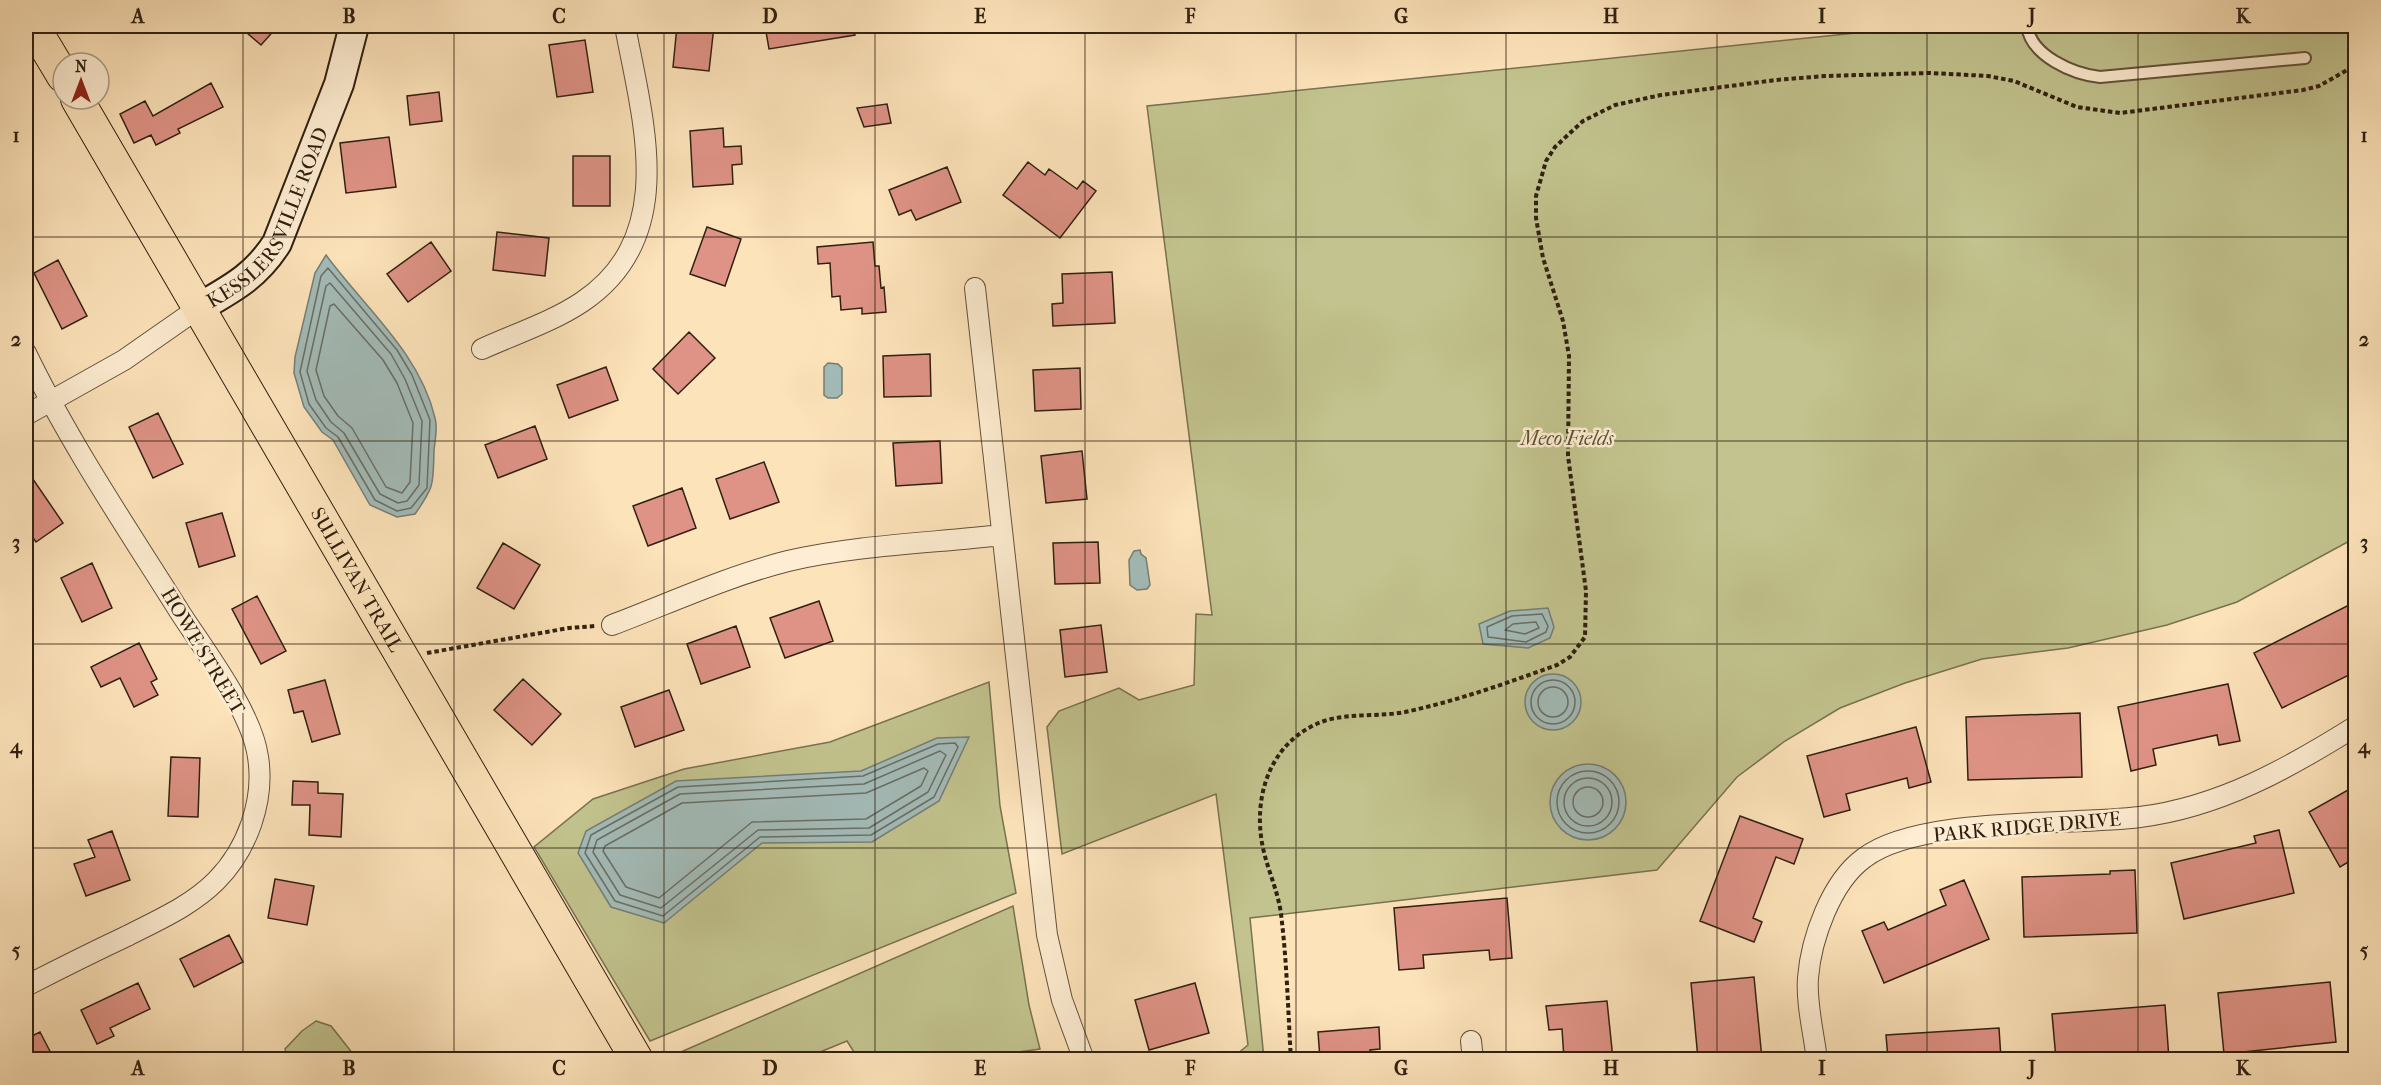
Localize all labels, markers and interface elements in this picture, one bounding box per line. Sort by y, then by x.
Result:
text: A [130,5,146,28]
text: B [342,5,356,28]
text: C [552,5,566,28]
text: D [762,5,778,28]
text: E [974,5,986,28]
text: F [1184,5,1196,28]
text: G [1394,5,1408,28]
text: H [1603,5,1619,28]
text: I [1818,5,1826,28]
text: J [2026,5,2036,28]
text: K [2236,5,2252,28]
north arrow [51,51,111,111]
text: N [75,57,88,76]
text: 1 [12,124,20,147]
street label: KESSLERSVILLE ROAD [202,124,333,312]
text: 1 [2360,124,2368,147]
text: 2 [11,328,21,351]
text: 2 [2359,328,2369,351]
park label: Meco Fields [1519,427,1614,450]
street label: SULLIVAN TRAIL [306,503,408,656]
text: 3 [12,531,20,554]
text: 3 [2360,531,2368,554]
street label: HOWE STREET [156,584,250,719]
text: 4 [9,735,23,759]
text: 4 [2357,735,2371,759]
street label: PARK RIDGE DRIVE [1932,807,2122,847]
text: 5 [12,939,21,962]
text: 5 [2360,939,2369,962]
text: A [130,1057,146,1080]
text: B [342,1057,356,1080]
text: C [552,1057,566,1080]
text: D [762,1057,778,1080]
text: E [974,1057,986,1080]
text: F [1184,1057,1196,1080]
text: G [1394,1057,1408,1080]
text: H [1603,1057,1619,1080]
text: I [1818,1057,1826,1080]
text: J [2026,1057,2036,1080]
text: K [2236,1057,2252,1080]

